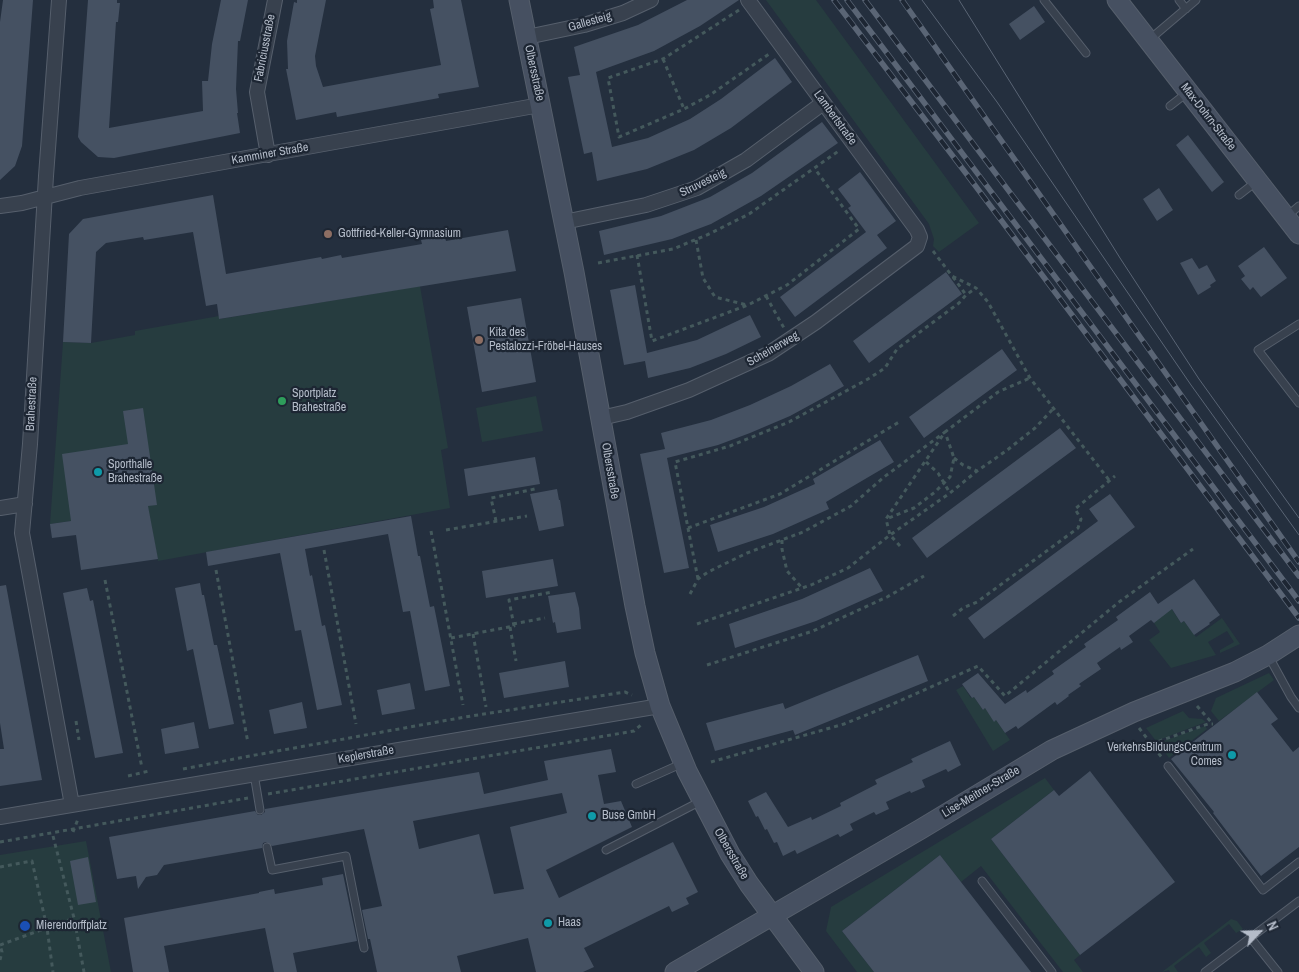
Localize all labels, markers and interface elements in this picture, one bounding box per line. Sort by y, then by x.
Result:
street label: Gallesteig [567,9,613,35]
street label: Fabriciusstraße [251,13,279,83]
street label: Olbersstraße [521,44,547,102]
street label: Max-Dohrn-Straße [1177,80,1239,154]
street label: Lambertstraße [810,88,860,148]
street label: Kamminer Straße [231,140,309,168]
street label: Struvesteig [677,166,729,200]
place label: Gottfried-Keller-Gymnasium [338,227,461,241]
marker: Gottfried-Keller-Gymnasium [322,228,334,240]
place label: Kita des Pestalozzi-Fröbel-Hauses [489,326,602,354]
street label: Scheinerweg [745,328,801,370]
marker: Kita des Pestalozzi-Fröbel-Hauses [473,334,485,346]
street label: Brahestraße [23,377,41,431]
place label: Sportplatz Brahestraße [292,387,346,415]
marker: Sportplatz Brahestraße [276,395,288,407]
street label: Olbersstraße [598,442,622,500]
place label: Sporthalle Brahestraße [108,458,162,486]
marker: Sporthalle Brahestraße [92,466,104,478]
place label: VerkehrsBildungsCentrum Comes [1107,741,1222,769]
street label: Keplerstraße [337,743,395,767]
marker: VerkehrsBildungsCentrum Comes [1226,749,1238,761]
street label: Lise-Meitner-Straße [940,763,1022,821]
place label: Buse GmbH [602,809,656,823]
marker: Buse GmbH [586,810,598,822]
street label: Olbersstraße [711,826,751,882]
north arrow [1234,907,1284,957]
place label: Haas [558,916,581,930]
marker: Haas [542,917,554,929]
text: N [1263,918,1283,933]
marker: Mierendorffplatz [18,919,32,933]
place label: Mierendorffplatz [36,919,107,933]

